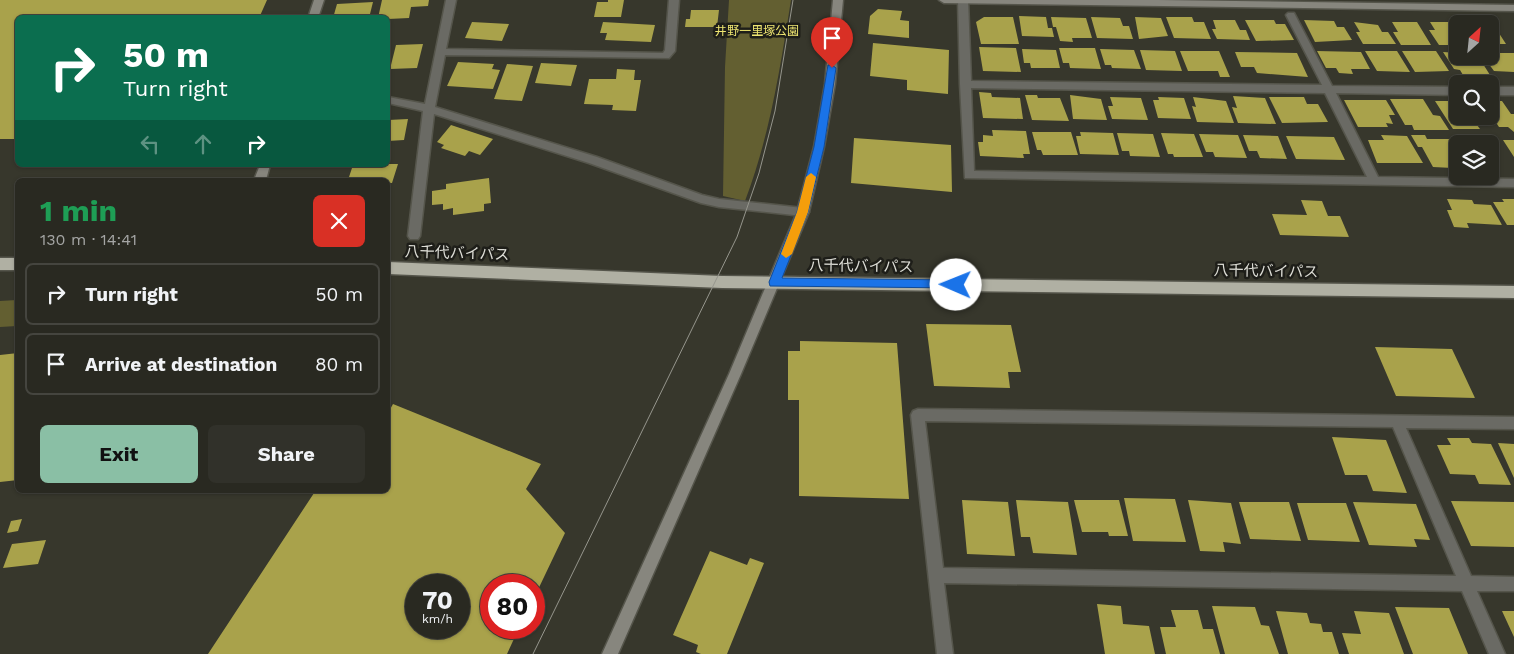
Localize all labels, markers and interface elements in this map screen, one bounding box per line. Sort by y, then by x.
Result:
north arrow [1449,15,1499,65]
map controls [1449,15,1499,185]
pin [811,17,853,68]
park label: 井野一里塚公園 [715,24,799,38]
icon: arrive [818,24,846,52]
text: 50 m [123,34,209,76]
icon: right [40,35,105,100]
button: search [1449,75,1499,125]
text: Turn right [123,76,228,101]
icon: left [136,130,164,158]
icon: ahead [189,130,217,158]
icon: right [242,130,270,158]
button: layers [1449,135,1499,185]
text: 1 min [40,193,117,228]
button: close [313,195,365,247]
text: 130 m · 14:41 [40,230,137,249]
street label: 八千代バイパス [404,242,510,264]
street label: 八千代バイパス [808,256,914,276]
position arrow [929,258,981,310]
street label: 八千代バイパス [1213,261,1319,281]
icon: right [42,280,70,308]
text: Turn right [85,283,178,306]
text: 50 m [316,283,363,306]
icon: arrive [42,350,70,378]
text: Arrive at destination [85,353,277,376]
text: 80 m [315,353,363,376]
button: Exit [40,425,198,483]
button: Share [208,425,365,483]
speed limit sign: 80 [480,574,545,639]
text: 70 [422,586,453,615]
text: km/h [422,612,453,626]

